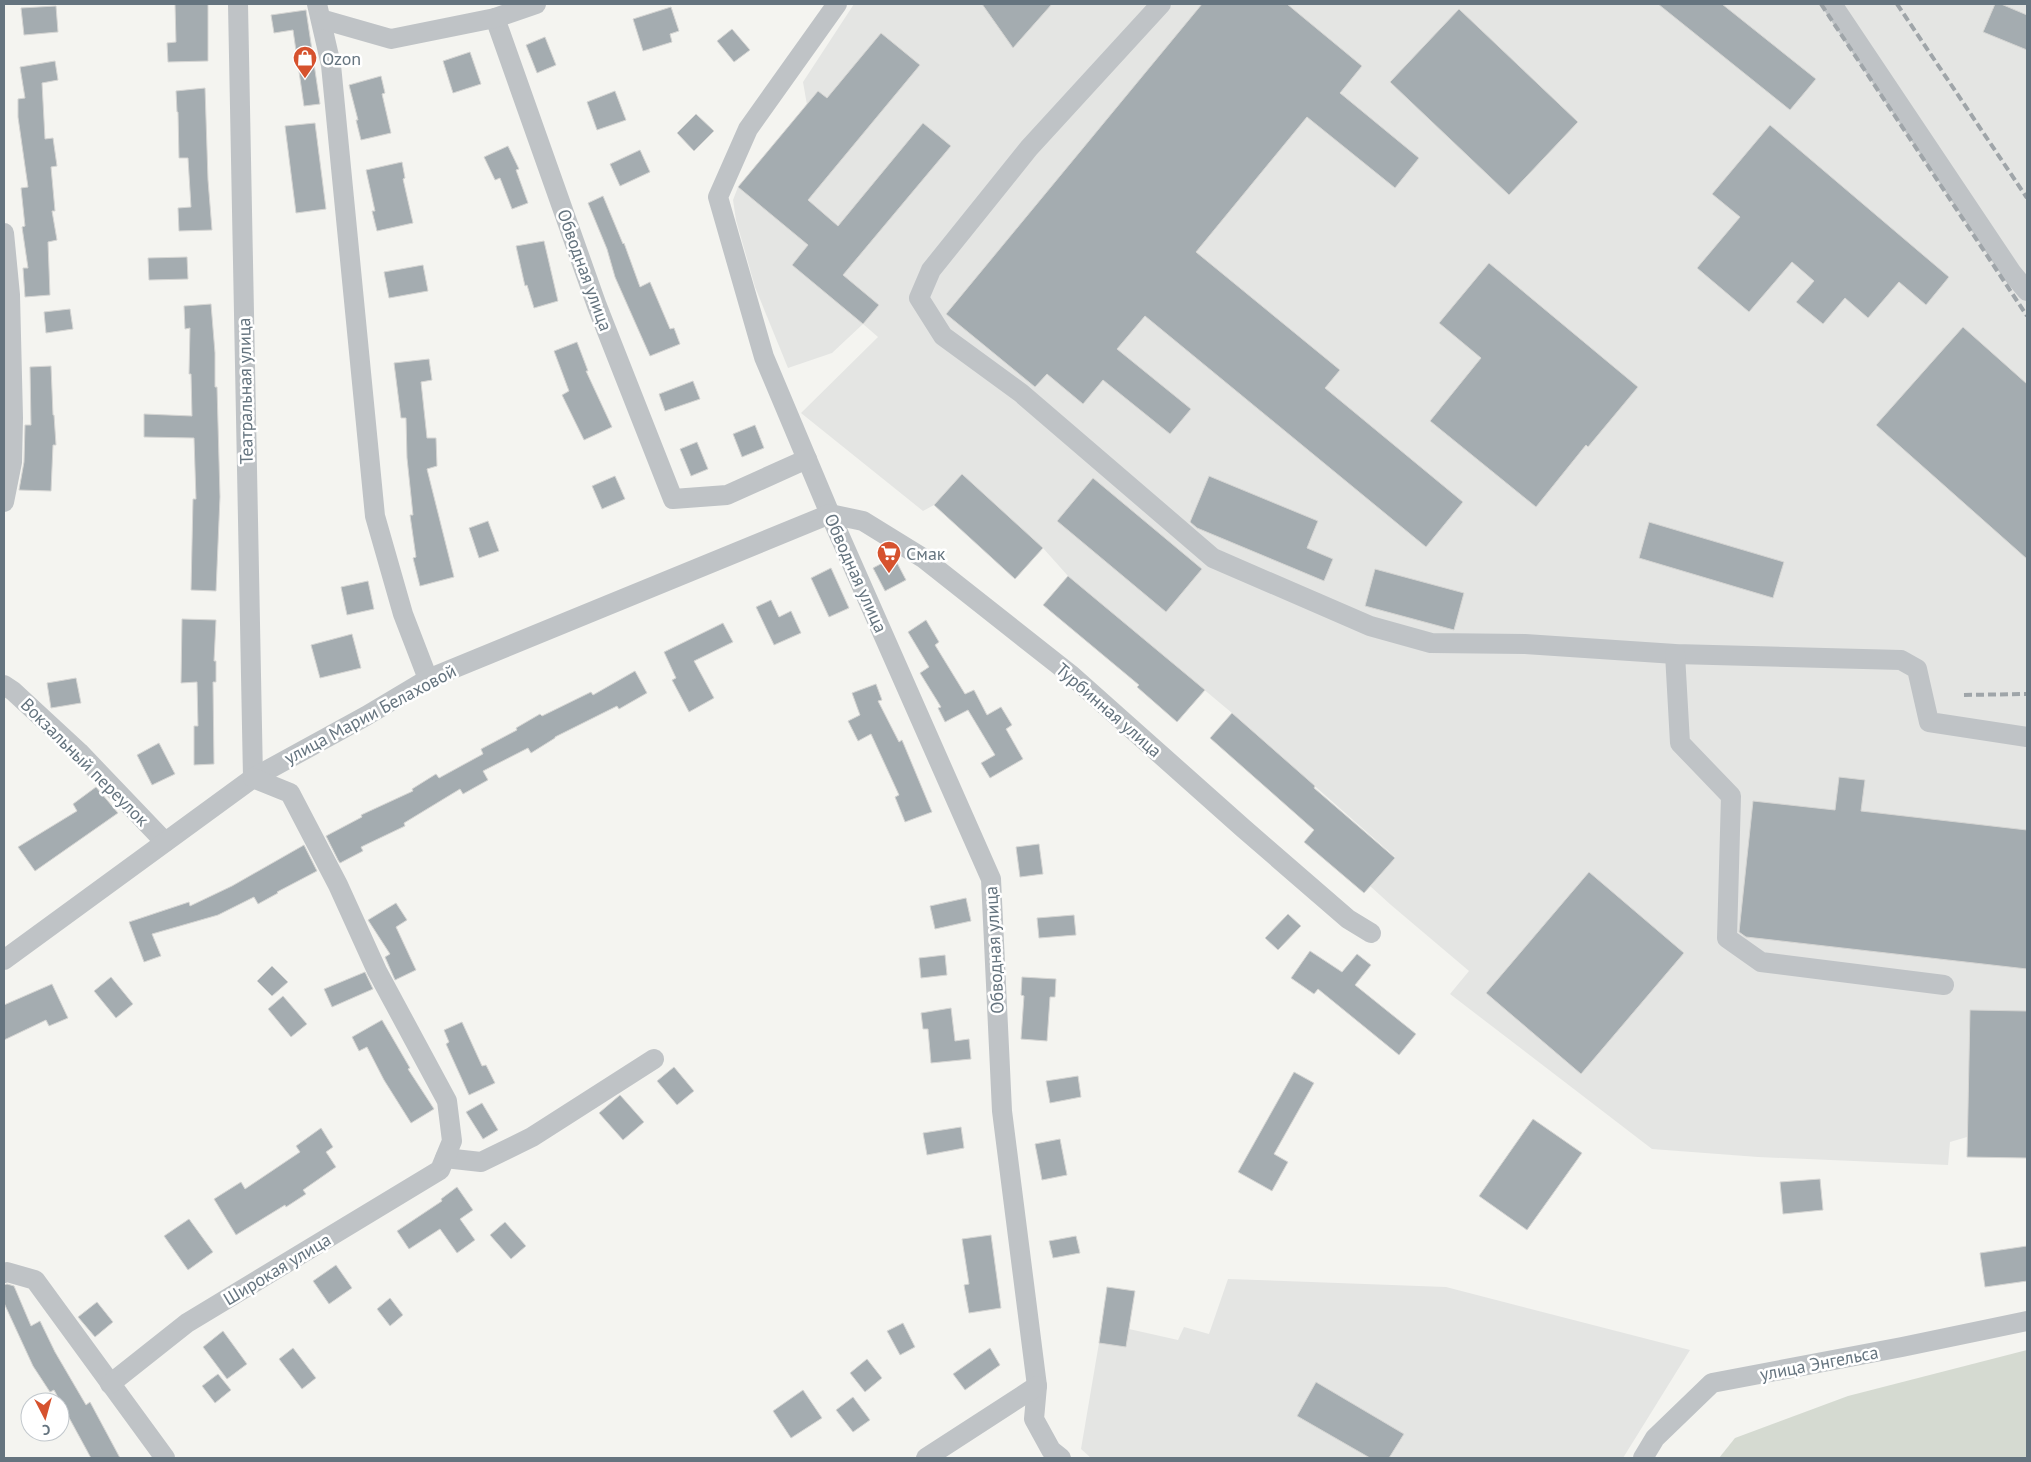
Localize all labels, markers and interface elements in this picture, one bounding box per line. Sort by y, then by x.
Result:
shop icon: Ozon [292,45,318,79]
place label: Ozon [322,47,361,70]
street label: Обводная улица [552,206,618,334]
street label: Театральная улица [232,317,258,465]
street label: Обводная улица [819,510,893,636]
supermarket icon: Смак [876,540,902,574]
place label: Смак [906,542,946,565]
street label: Турбинная улица [1051,658,1167,762]
street label: улица Марии Белаховой [280,659,460,769]
street label: Вокзальный переулок [16,693,154,831]
street label: Обводная улица [979,885,1009,1015]
street label: Широкая улица [219,1228,335,1310]
street label: улица Энгельса [1758,1340,1880,1386]
north arrow [20,1392,70,1442]
text: С [41,1421,51,1439]

